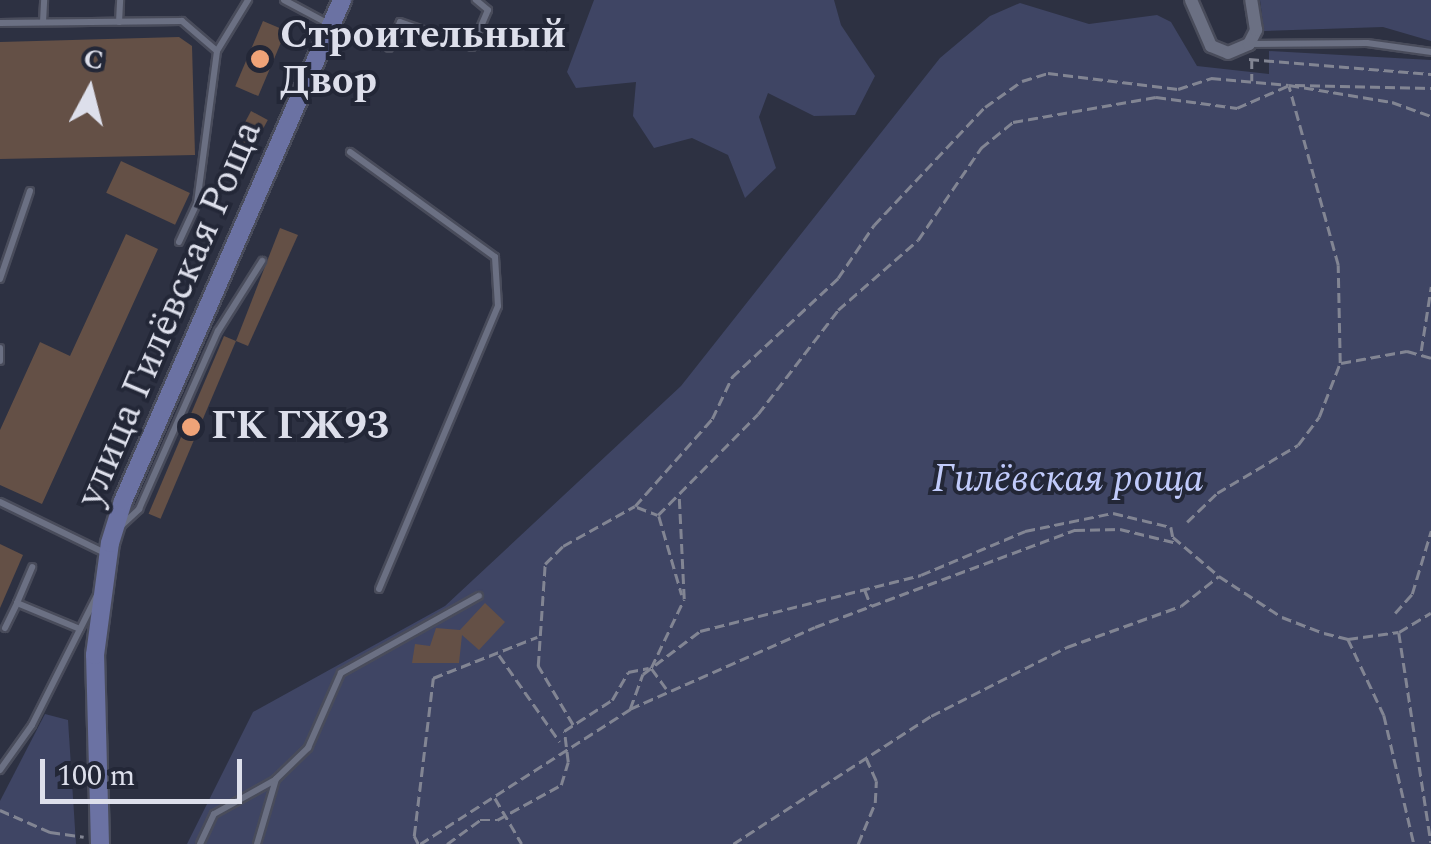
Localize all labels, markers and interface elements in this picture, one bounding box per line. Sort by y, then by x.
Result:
place label: Строительный Двор [280,12,566,106]
text: С [81,37,106,82]
north arrow [40,40,140,140]
marker: Строительный Двор [249,48,271,70]
street label: улица Гилёвская Роща [67,114,273,514]
place label: ГК ГЖ93 [211,403,389,451]
marker: ГК ГЖ93 [180,416,202,438]
park label: Гилёвская роща [932,456,1204,504]
scale bar [45,739,248,801]
text: 100 m [57,753,135,799]

